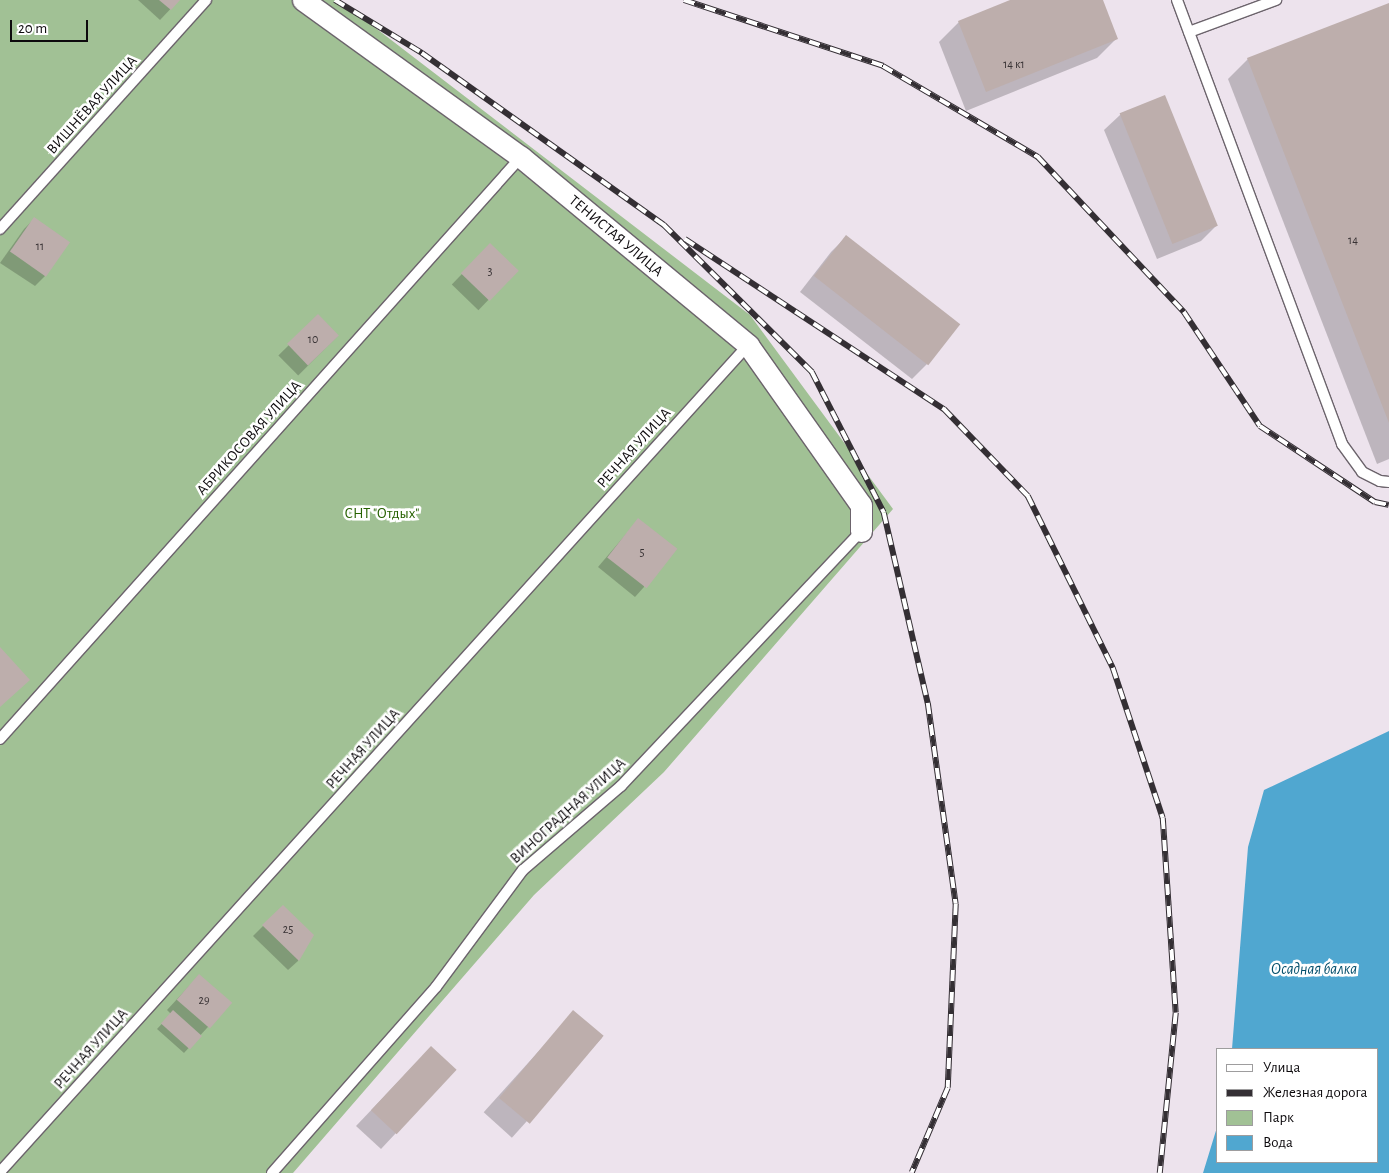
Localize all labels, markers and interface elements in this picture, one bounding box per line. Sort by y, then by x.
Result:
scale bar [12,10,90,42]
text: 20 m [18,21,47,36]
street label: ВИШНЁВАЯ УЛИЦА [43,52,141,158]
house number: 14 к1 [1003,58,1025,72]
street label: ТЕНИСТАЯ УЛИЦА [565,191,667,281]
house number: 14 [1348,234,1358,248]
house number: 11 [36,240,44,254]
house number: 3 [488,265,492,279]
house number: 10 [308,333,318,347]
street label: АБРИКОСОВАЯ УЛИЦА [193,377,305,499]
street label: РЕЧНАЯ УЛИЦА [593,404,675,492]
park label: СНТ "Отдых" [344,505,420,523]
house number: 5 [639,546,645,560]
street label: РЕЧНАЯ УЛИЦА [322,705,404,793]
street label: ВИНОГРАДНАЯ УЛИЦА [507,754,629,868]
house number: 25 [283,923,293,937]
water label: Осадная балка [1271,959,1357,979]
house number: 29 [198,994,210,1008]
street label: РЕЧНАЯ УЛИЦА [50,1005,132,1093]
legend [1216,1048,1379,1163]
text: Улица [1263,1060,1300,1075]
text: Железная дорога [1263,1085,1367,1100]
text: Парк [1263,1110,1294,1125]
text: Вода [1263,1135,1293,1150]

